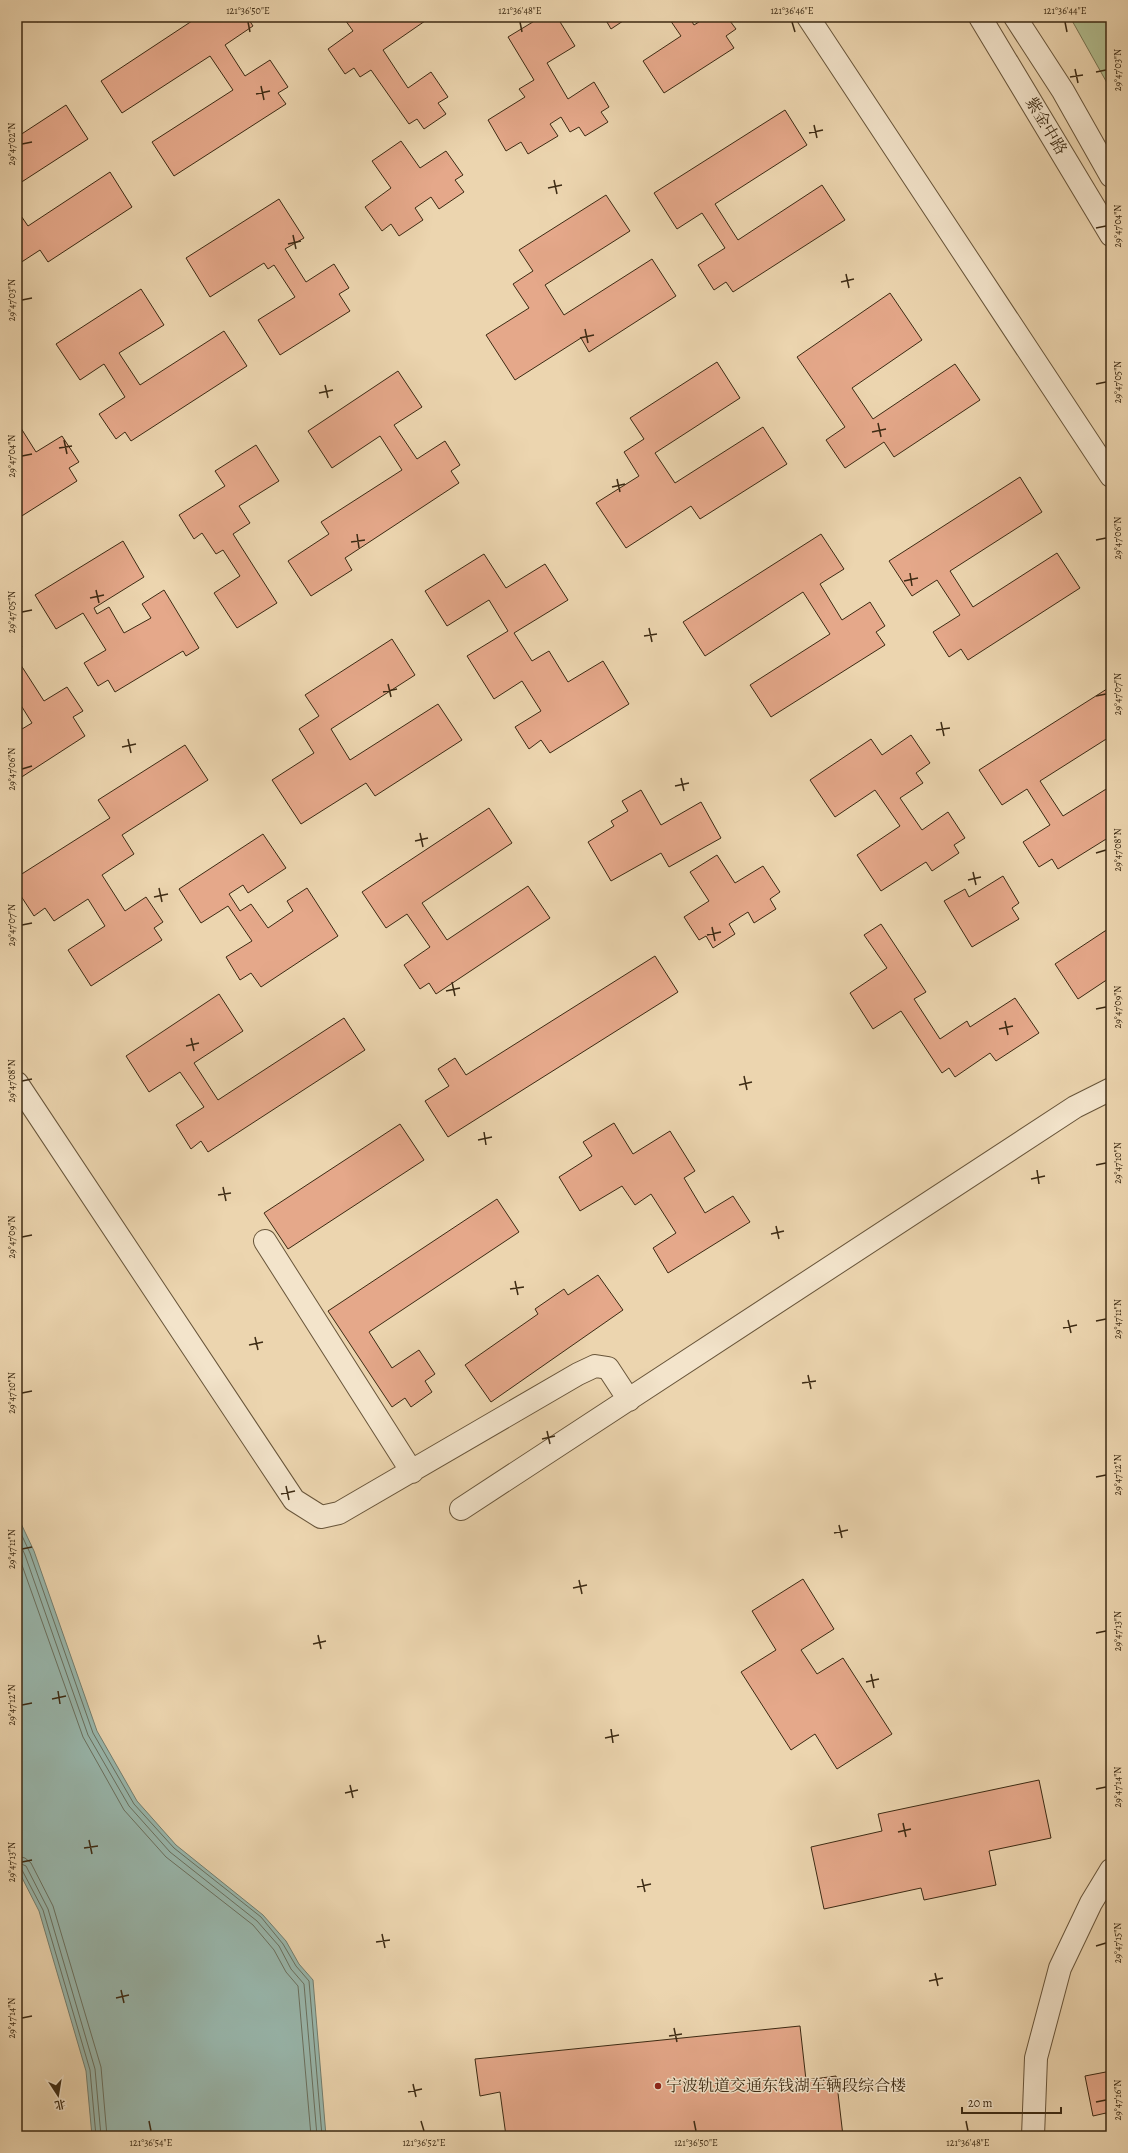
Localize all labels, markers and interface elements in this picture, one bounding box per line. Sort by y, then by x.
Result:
text: 121°36'50"E [226,4,270,17]
text: 121°36'48"E [498,4,542,17]
text: 121°36'46"E [770,4,814,17]
text: 121°36'44"E [1043,4,1087,17]
text: 29°47'03"N [1111,49,1124,91]
street label: 紫金中路 [1020,93,1072,159]
text: 29°47'02"N [5,122,18,166]
text: 29°47'04"N [1111,205,1124,247]
text: 29°47'03"N [5,279,18,321]
text: 29°47'05"N [1111,361,1124,403]
text: 29°47'04"N [5,435,18,477]
text: 29°47'06"N [1111,517,1124,559]
text: 29°47'05"N [5,591,18,633]
text: 29°47'07"N [1111,673,1124,715]
text: 29°47'06"N [5,748,18,790]
text: 29°47'08"N [1111,828,1124,872]
text: 29°47'07"N [5,904,18,946]
text: 29°47'09"N [1111,986,1124,1028]
text: 29°47'08"N [5,1059,18,1103]
text: 29°47'10"N [1111,1142,1124,1184]
text: 29°47'09"N [5,1216,18,1258]
text: 29°47'11"N [1111,1299,1124,1339]
text: 29°47'10"N [5,1372,18,1414]
text: 29°47'12"N [1111,1454,1124,1496]
text: 29°47'11"N [5,1529,18,1569]
text: 29°47'13"N [1111,1611,1124,1651]
text: 29°47'12"N [5,1684,18,1726]
text: 29°47'14"N [1111,1767,1124,1807]
text: 29°47'13"N [5,1842,18,1882]
text: 29°47'15"N [1111,1923,1124,1963]
text: 29°47'14"N [5,1998,18,2038]
north arrow [38,2075,78,2115]
place label: 宁波轨道交通东钱湖车辆段综合楼 [666,2075,906,2097]
text: 29°47'16"N [1111,2079,1124,2121]
marker: 宁波轨道交通东钱湖车辆段综合楼 [653,2081,663,2091]
scale bar [962,2089,1061,2115]
text: 20 m [968,2095,992,2111]
text: 北 [53,2096,67,2113]
text: 121°36'54"E [130,2136,173,2149]
text: 121°36'52"E [402,2136,446,2149]
text: 121°36'50"E [674,2136,718,2149]
text: 121°36'48"E [946,2136,990,2149]

